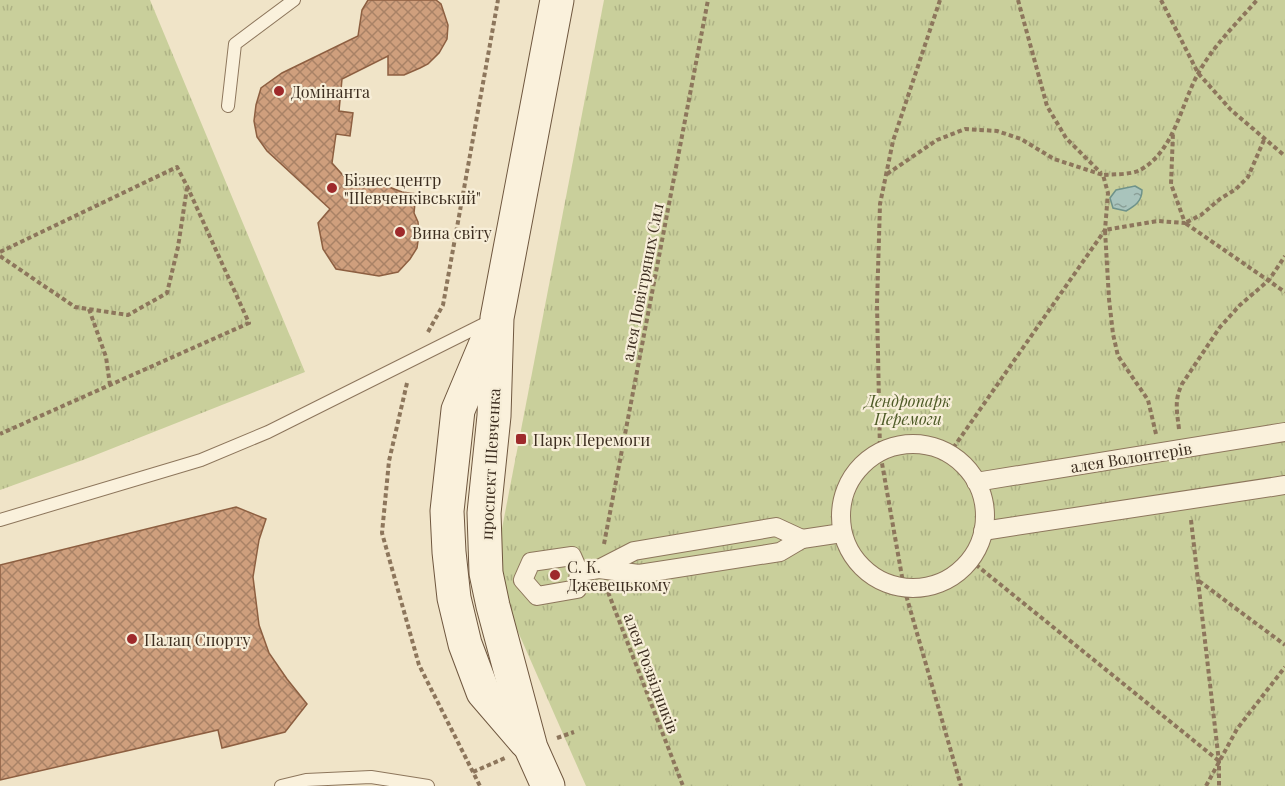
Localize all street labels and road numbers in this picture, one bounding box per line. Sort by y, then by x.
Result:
street label: алея Повітряних Сил [616,201,668,363]
street label: проспект Шевченка [476,388,504,540]
street label: алея Волонтерів [1069,437,1193,477]
street label: алея Розвідників [619,610,685,736]

